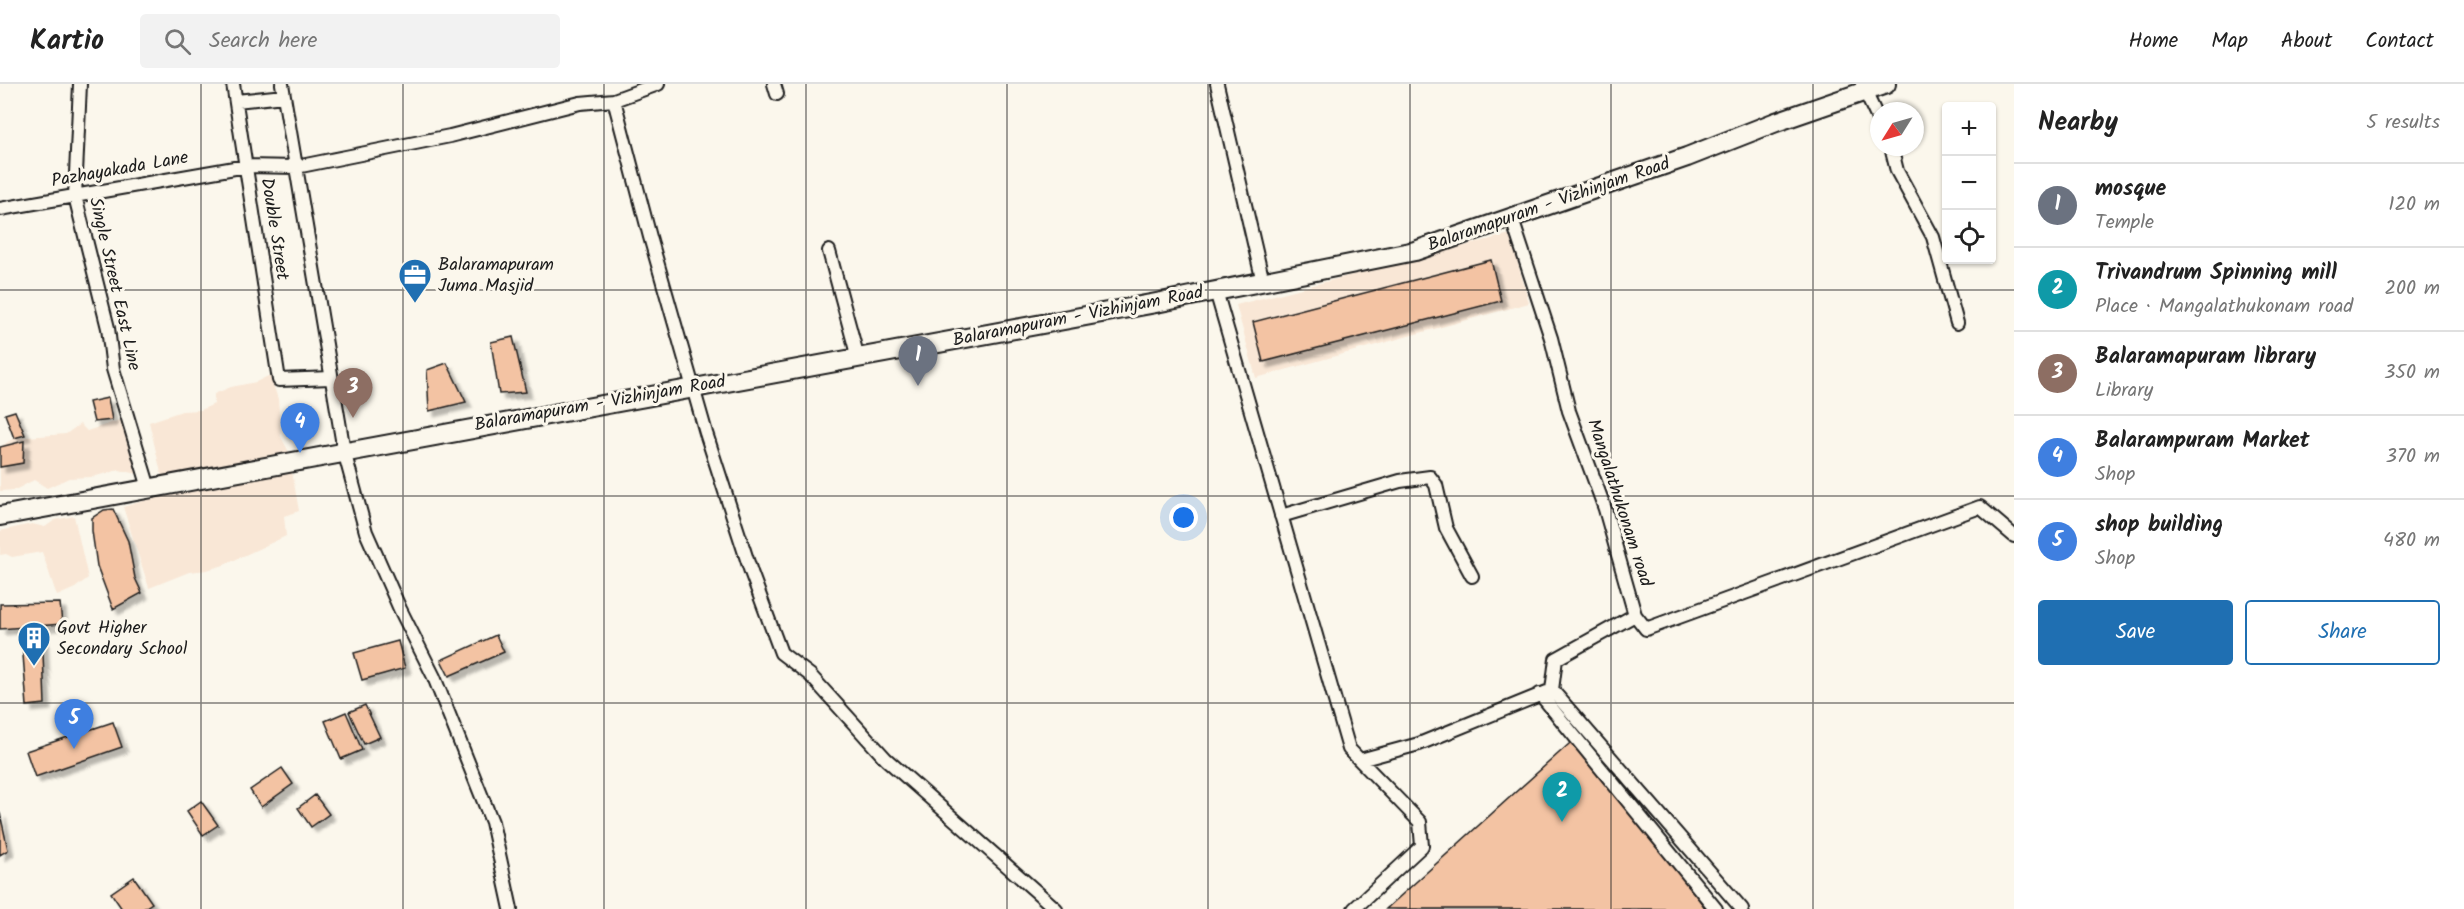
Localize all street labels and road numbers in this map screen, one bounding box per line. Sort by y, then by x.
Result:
street label: Pazhayakada Lane [49,144,191,196]
street label: Balaramapuram - Vizhinjam Road [1424,150,1675,260]
street label: Double Street [252,176,297,283]
street label: Single Street East Line [80,194,148,374]
street label: Balaramapuram - Vizhinjam Road [950,278,1207,356]
street label: Balaramapuram - Vizhinjam Road [472,367,729,440]
street label: Mangalathukonam road [1578,415,1660,592]

